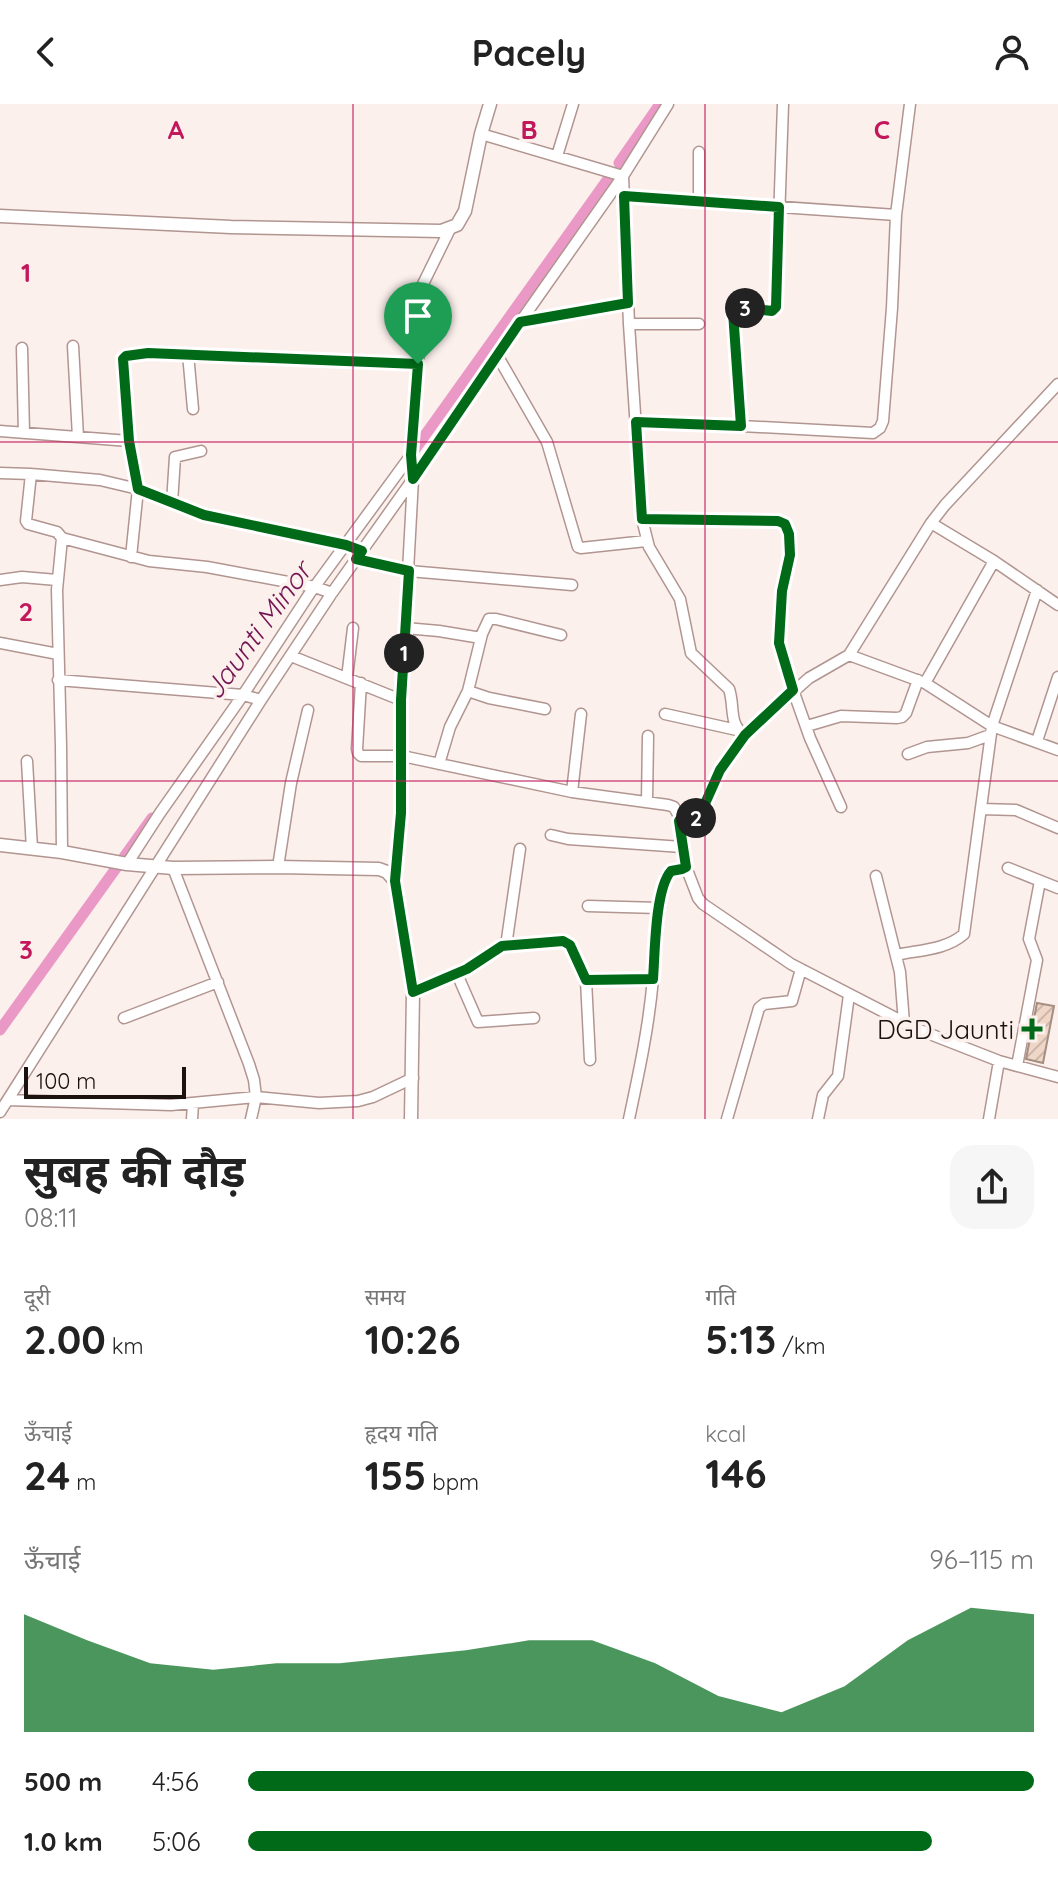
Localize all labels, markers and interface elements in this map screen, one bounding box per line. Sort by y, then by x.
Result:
icon: back [24,30,68,74]
text: Pacely [472,30,586,75]
icon: person [990,30,1034,74]
text: A [168,113,185,146]
text: B [520,113,538,146]
text: C [874,113,890,146]
text: 1 [21,256,31,289]
pin [384,282,452,364]
pin: 3 [725,288,765,328]
icon: arrive [396,294,440,338]
text: 3 [739,294,751,322]
water label: Jaunti Minor [196,552,320,705]
text: 2 [19,595,33,628]
pin: 1 [384,633,424,673]
text: 1 [400,639,408,667]
pin: 2 [676,798,716,838]
text: 2 [690,804,702,832]
text: 3 [19,933,33,966]
place label: DGD Jaunti [877,1013,1014,1046]
marker: DGD Jaunti [1021,1018,1043,1040]
scale bar [24,1063,186,1099]
text: 100 m [36,1067,96,1095]
text: सुबह की दौड़ [24,1143,245,1198]
button: share [950,1145,1034,1229]
text: 08:11 [24,1201,78,1234]
text: दूरी [24,1283,50,1311]
text: समय [365,1283,405,1311]
text: गति [705,1283,736,1311]
text: 2.00 [24,1314,106,1364]
text: 10:26 [365,1314,461,1364]
text: 5:13 [705,1314,776,1364]
text: km [106,1332,144,1360]
text: /km [776,1332,826,1360]
text: ऊँचाई [24,1419,72,1447]
text: हृदय गति [365,1419,438,1447]
text: kcal [705,1420,746,1448]
text: 146 [705,1448,767,1498]
text: 24 [24,1450,70,1500]
text: 155 [365,1450,426,1500]
text: m [70,1468,96,1496]
text: bpm [426,1468,479,1496]
text: ऊँचाई [24,1543,80,1576]
text: 96–115 m [929,1543,1034,1576]
text: 500 m [24,1765,102,1798]
text: 4:56 [152,1765,199,1798]
text: 1.0 km [24,1825,103,1858]
text: 5:06 [152,1825,201,1858]

